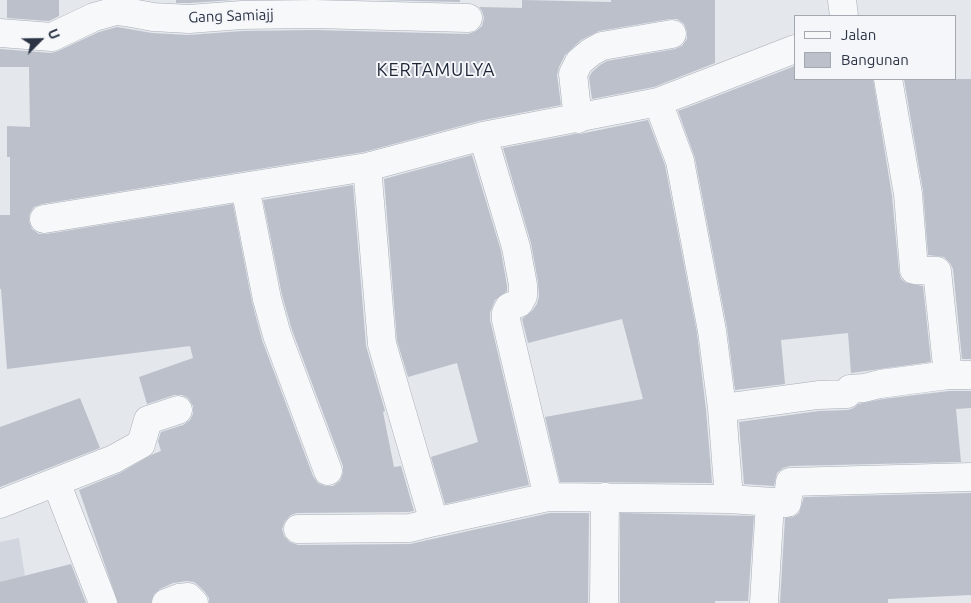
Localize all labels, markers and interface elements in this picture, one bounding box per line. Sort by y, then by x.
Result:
street label: Gang Samiajj [188,6,274,26]
north arrow [15,15,65,65]
legend [794,15,956,80]
text: U [45,26,63,42]
text: Jalan [841,26,876,43]
text: Bangunan [841,51,909,68]
district label: KERTAMULYA [375,59,497,81]

